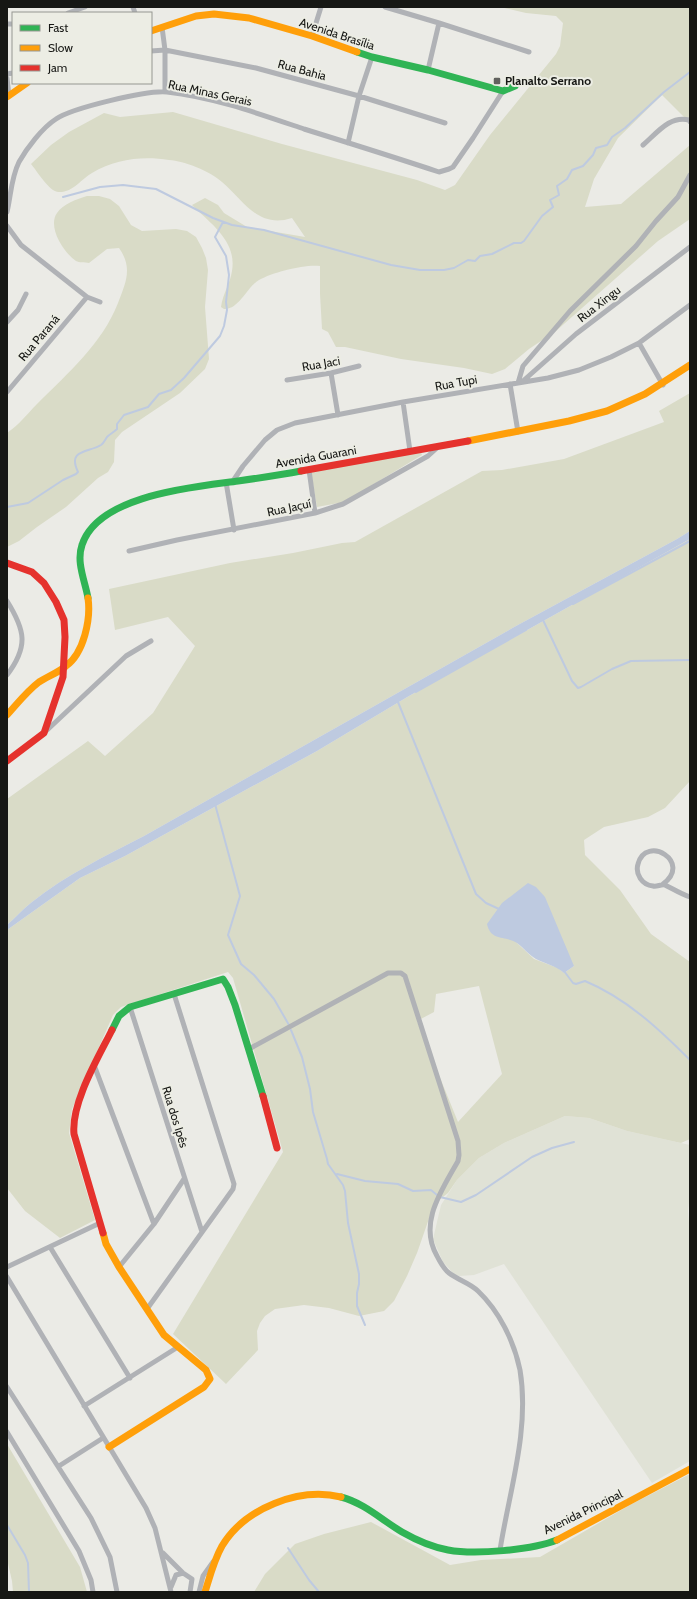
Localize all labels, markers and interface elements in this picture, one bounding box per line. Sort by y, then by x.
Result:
legend [12,12,152,84]
street label: Avenida Brasília [298,14,377,53]
text: Fast [48,20,68,35]
text: Slow [48,40,73,55]
street label: Rua Bahia [276,56,328,83]
text: Jam [47,60,67,75]
place label: Planalto Serrano [505,73,591,88]
street label: Rua Minas Gerais [167,76,253,109]
marker: Planalto Serrano [492,76,502,86]
street label: Rua Xingu [574,282,623,325]
street label: Rua Paraná [15,311,63,364]
street label: Rua Jaci [301,353,341,374]
street label: Rua Tupi [434,371,478,394]
street label: Avenida Guarani [274,442,358,471]
street label: Rua Jaçuí [265,495,313,520]
street label: Rua dos Ipês [159,1084,192,1149]
street label: Avenida Principal [541,1486,625,1537]

